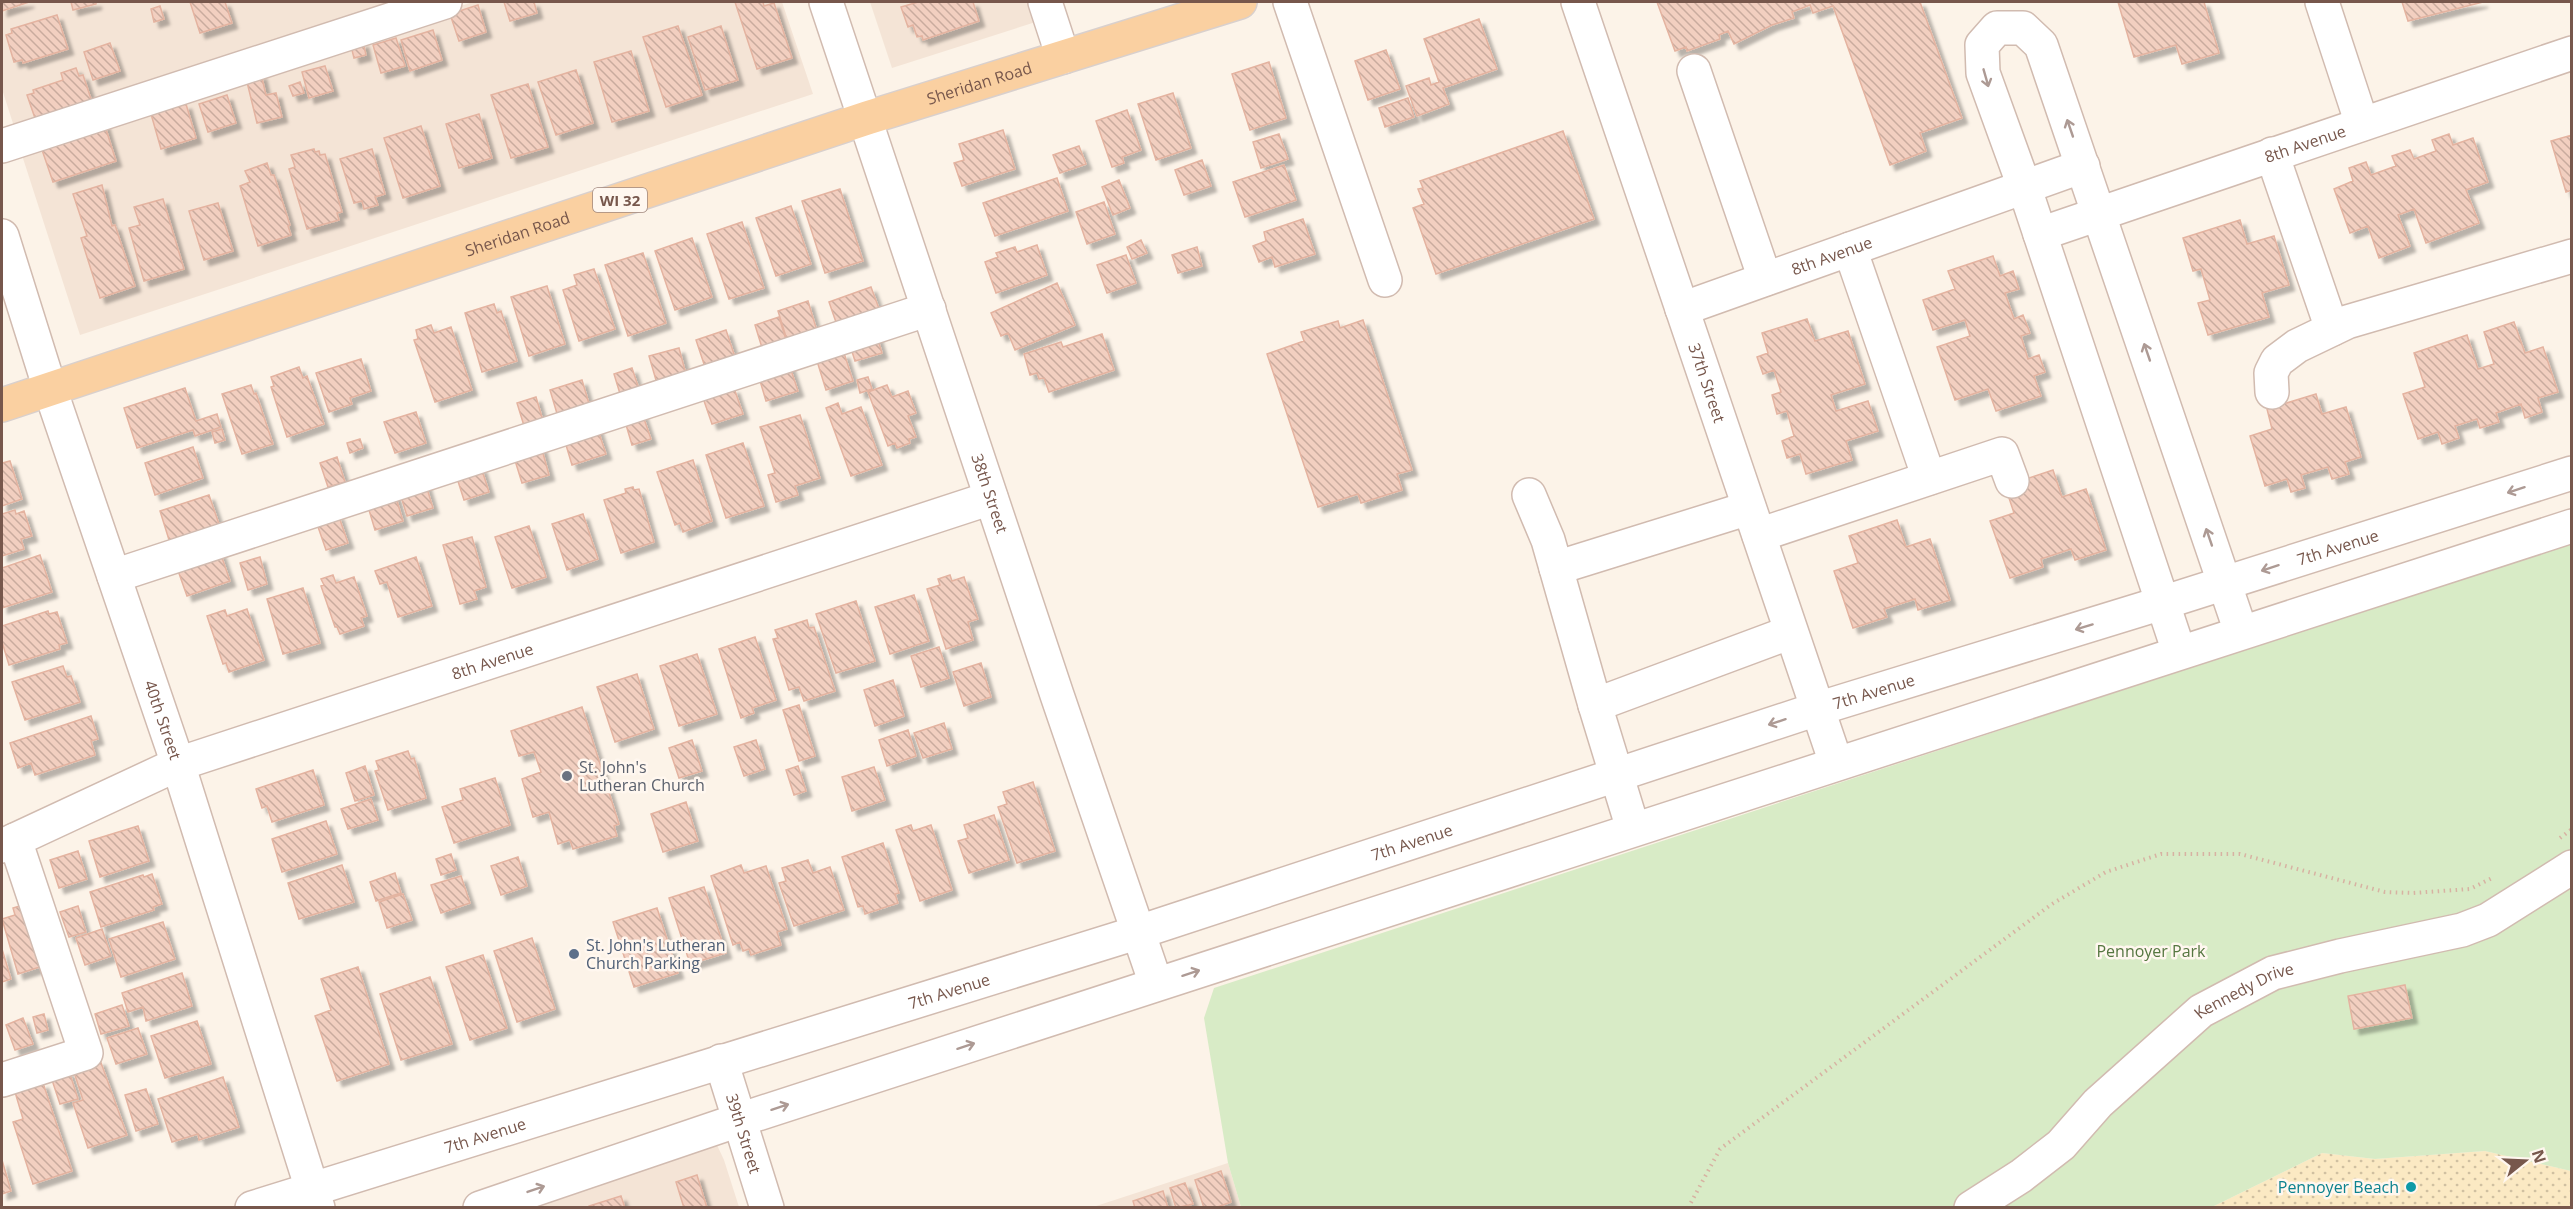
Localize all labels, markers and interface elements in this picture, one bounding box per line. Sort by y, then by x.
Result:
street label: Sheridan Road [924,56,1035,110]
one-way arrow [1981,68,1992,87]
one-way arrow [2063,119,2074,138]
street label: 8th Avenue [2262,120,2349,168]
road number: WI 32 [593,188,647,212]
street label: Sheridan Road [462,206,573,262]
street label: 8th Avenue [1788,231,1875,280]
street label: 37th Street [1683,340,1731,426]
one-way arrow [2141,343,2152,362]
street label: 38th Street [966,451,1013,536]
one-way arrow [2507,486,2526,497]
street label: 7th Avenue [2294,524,2381,571]
one-way arrow [2203,528,2214,547]
one-way arrow [2261,563,2280,574]
one-way arrow [2075,623,2094,634]
street label: 8th Avenue [449,638,536,685]
street label: 7th Avenue [1830,669,1917,715]
street label: 40th Street [139,677,187,763]
one-way arrow [1768,718,1787,729]
place label: St. John's Lutheran Church [579,756,705,796]
marker: St. John's Lutheran Church [560,769,574,783]
street label: 7th Avenue [1368,819,1455,866]
place label: St. John's Lutheran Church Parking [586,934,726,974]
park label: Pennoyer Park [2096,940,2206,962]
marker: St. John's Lutheran Church Parking [567,947,581,961]
street label: Kennedy Drive [2189,957,2296,1023]
one-way arrow [1181,966,1200,977]
street label: 7th Avenue [905,968,993,1014]
one-way arrow [956,1040,975,1051]
street label: 39th Street [721,1091,767,1177]
one-way arrow [770,1100,789,1111]
street label: 7th Avenue [441,1112,529,1159]
north arrow [2495,1131,2555,1191]
text: N [2527,1147,2552,1166]
place label: Pennoyer Beach [2278,1176,2399,1198]
marker: Pennoyer Beach [2404,1180,2418,1194]
one-way arrow [526,1182,545,1193]

